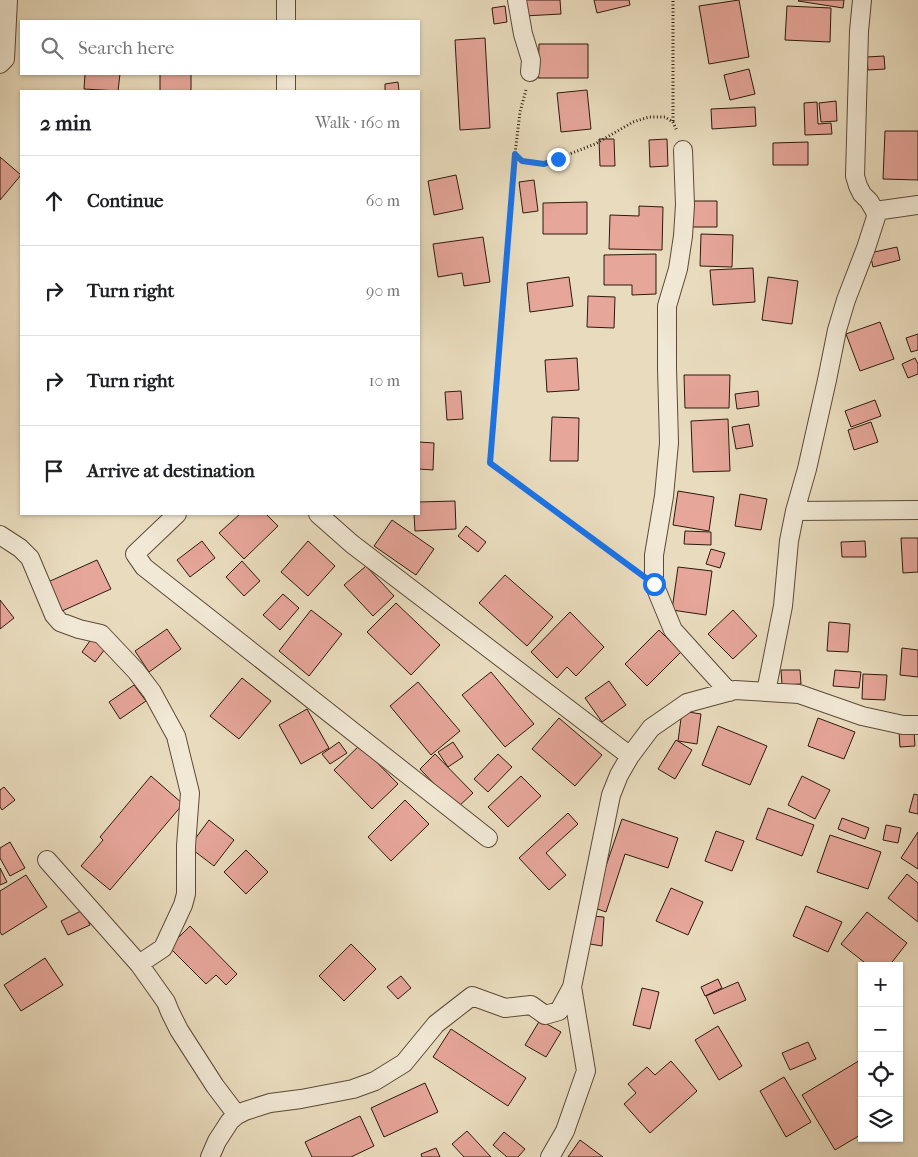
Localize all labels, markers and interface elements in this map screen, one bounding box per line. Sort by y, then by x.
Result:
search box [20,20,420,75]
icon: search [38,34,66,62]
text: Search here [78,37,174,59]
text: 2 min [40,111,91,135]
text: Walk · 160 m [315,113,400,132]
route end [547,148,570,171]
icon: ahead [40,187,68,215]
text: Continue [87,190,163,212]
text: 60 m [366,191,400,210]
icon: right [40,277,68,305]
text: Turn right [87,280,174,302]
text: 90 m [366,281,400,300]
icon: right [40,367,68,395]
text: Turn right [87,370,174,392]
text: 10 m [369,371,400,390]
icon: arrive [40,457,68,485]
text: Arrive at destination [87,460,255,482]
route start [643,573,666,596]
map controls [858,962,903,1142]
button: + [858,962,903,1007]
button: − [858,1007,903,1052]
button: locate [858,1052,903,1097]
button: layers [858,1097,903,1142]

